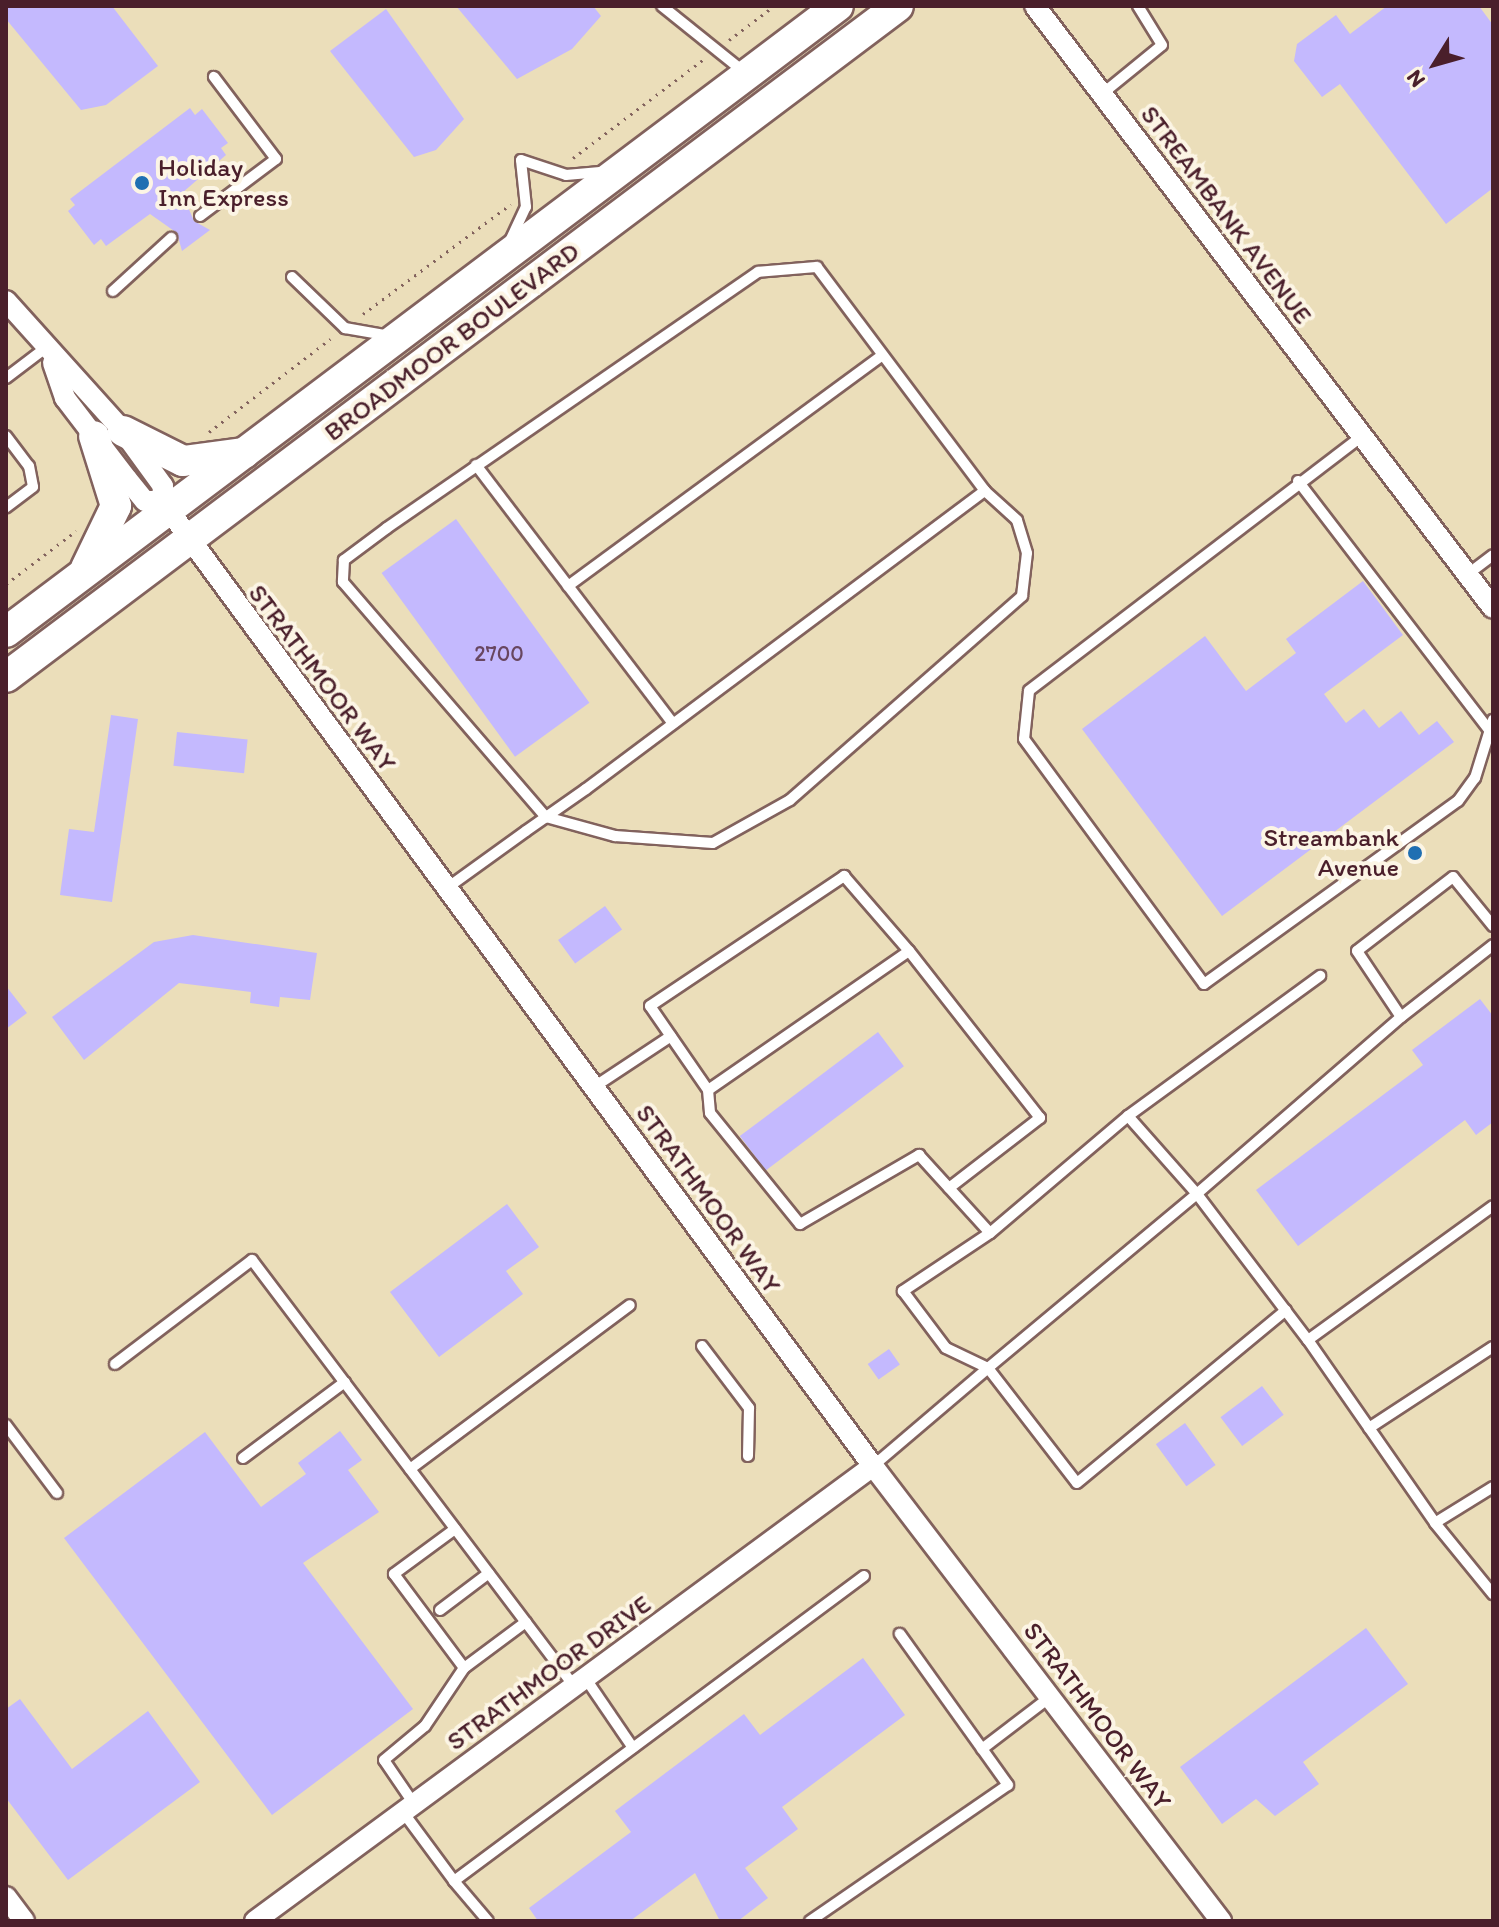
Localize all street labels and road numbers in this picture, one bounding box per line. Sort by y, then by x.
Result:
street label: STREAMBANK AVENUE [1134,100,1318,330]
street label: BROADMOOR BOULEVARD [319,236,585,448]
street label: STRATHMOOR WAY [242,579,402,777]
street label: STRATHMOOR WAY [629,1099,787,1299]
street label: STRATHMOOR DRIVE [441,1588,657,1758]
street label: STRATHMOOR WAY [1017,1617,1177,1815]

